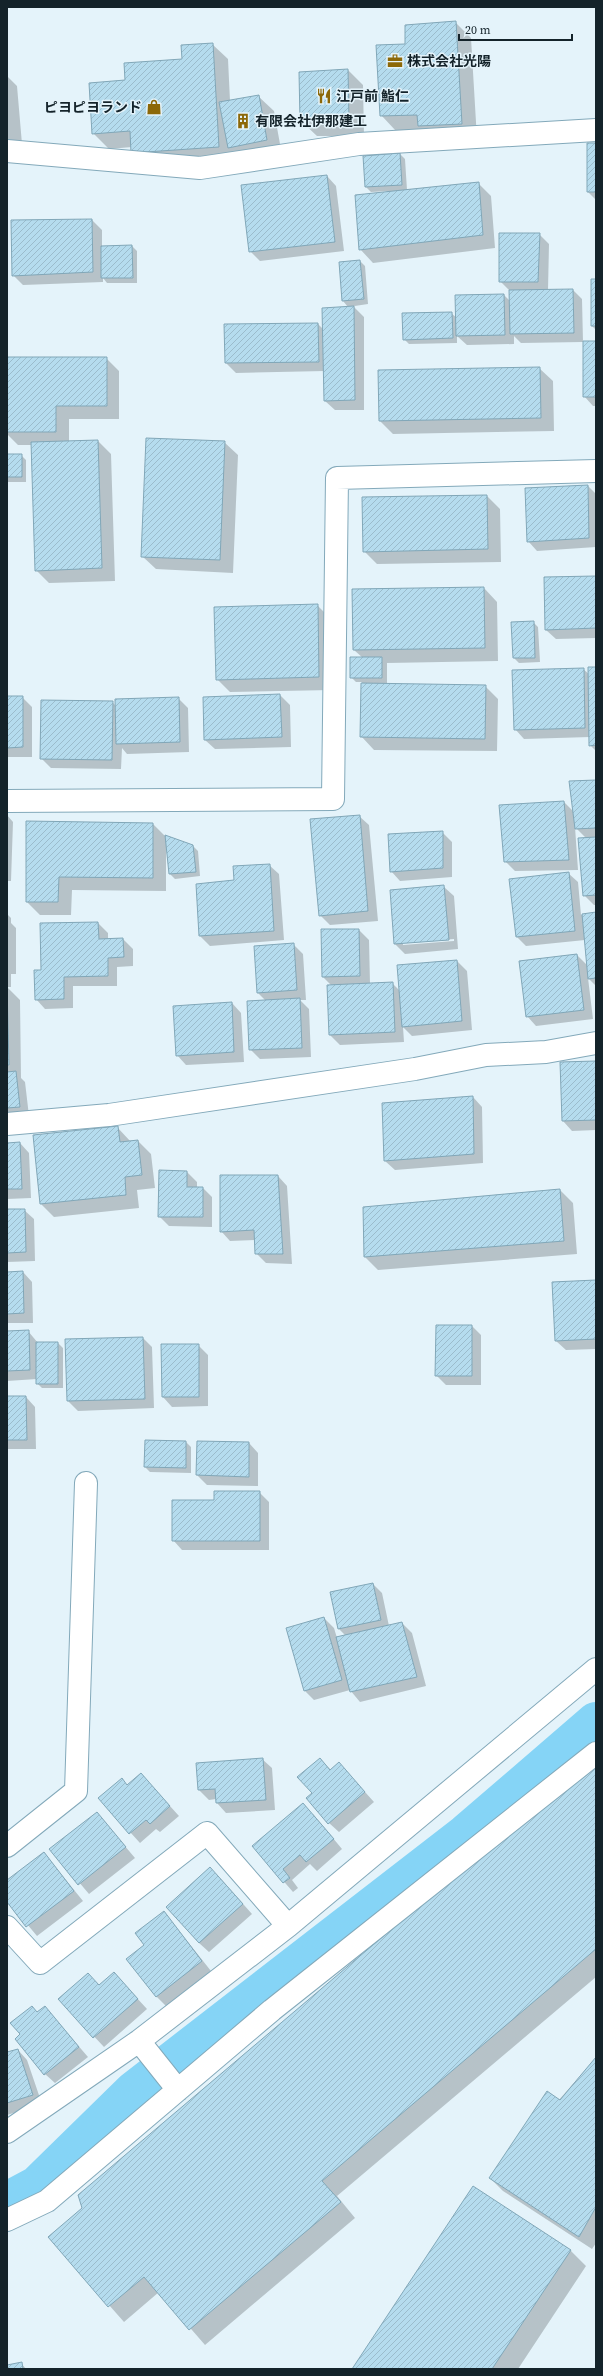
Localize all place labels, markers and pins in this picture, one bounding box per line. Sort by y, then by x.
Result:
place label: 株式会社光陽 [407,51,491,71]
office icon: 株式会社光陽 [386,52,404,70]
place label: 江戸前 鮨仁 [336,86,409,106]
restaurant icon: 江戸前 鮨仁 [315,87,333,105]
place label: ピヨピヨランド [44,97,142,117]
shop icon: ピヨピヨランド [145,98,163,116]
place label: 有限会社伊那建工 [255,111,367,131]
building icon: 有限会社伊那建工 [234,112,252,130]

